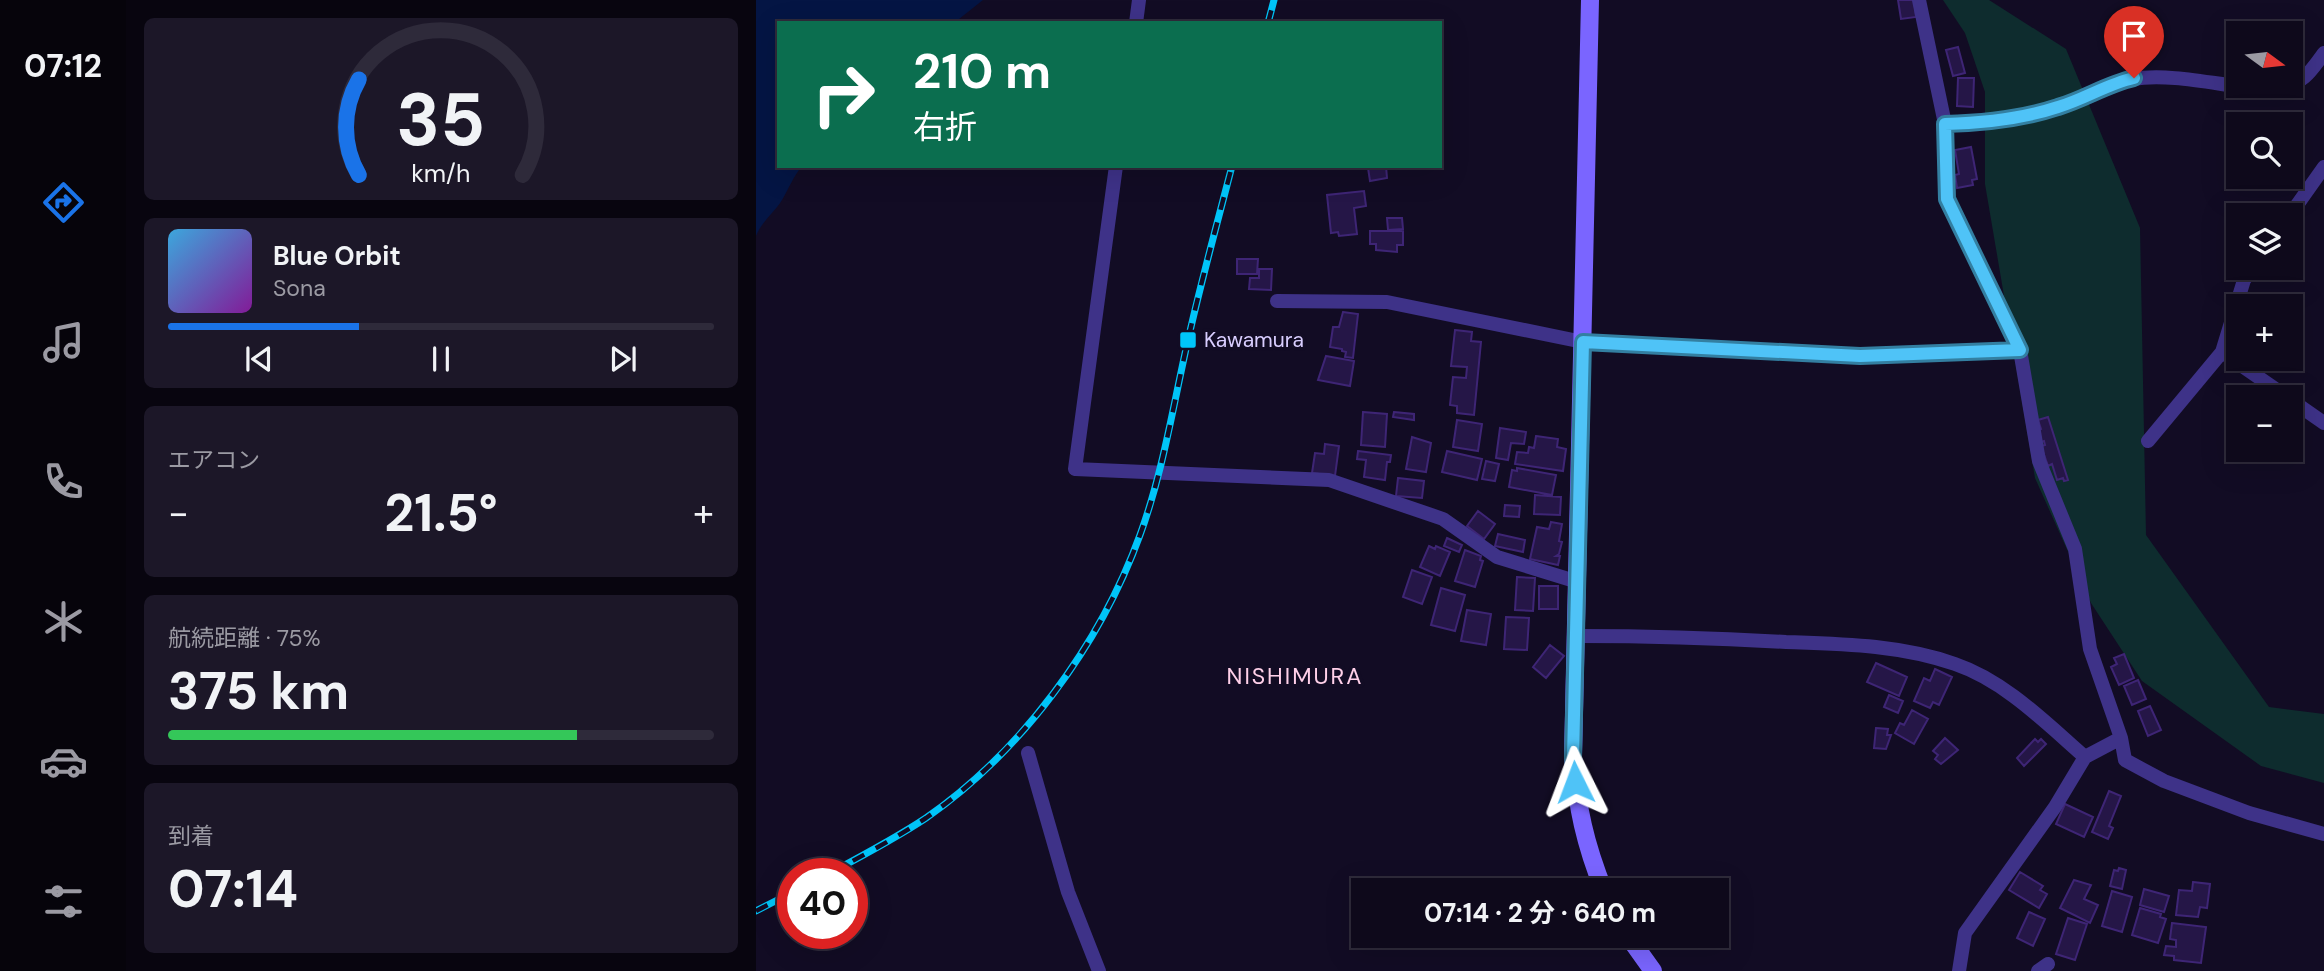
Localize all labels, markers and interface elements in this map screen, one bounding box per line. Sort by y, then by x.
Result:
pin [2104,6,2164,78]
icon: arrive [2115,17,2153,55]
north arrow [2226,21,2303,98]
map controls [2226,21,2303,462]
text: 210 m [913,39,1051,103]
text: 07:12 [24,45,102,87]
icon: right [798,49,889,140]
text: 35 [396,73,486,168]
text: 右折 [913,106,977,148]
button: search [2226,112,2303,189]
text: km/h [411,157,471,190]
icon: directions [39,178,88,227]
button: layers [2226,203,2303,280]
text: Blue Orbit [273,239,401,273]
text: Sona [273,273,326,303]
button: + [2226,294,2303,371]
icon: music [39,318,88,367]
place label: Kawamura [1204,326,1304,354]
marker: Kawamura [1178,330,1198,350]
icon: previous [240,340,278,378]
icon: pause [422,340,460,378]
icon: next [604,340,642,378]
button: − [2226,385,2303,462]
text: エアコン [168,445,260,475]
icon: phone [39,457,88,506]
text: 21.5° [384,479,498,547]
text: − [168,488,189,538]
text: + [693,488,714,538]
icon: climate [39,597,88,646]
text: 航続距離 · 75% [168,623,321,653]
text: 375 km [168,657,349,725]
district label: NISHIMURA [1226,661,1364,691]
icon: car [39,737,88,786]
position arrow [1538,745,1612,819]
text: 到着 [168,821,214,851]
text: 07:14 [168,855,298,923]
speed limit sign: 40 [777,858,868,949]
icon: filters [39,877,88,926]
text: 07:14 · 2 分 · 640 m [1424,896,1656,930]

